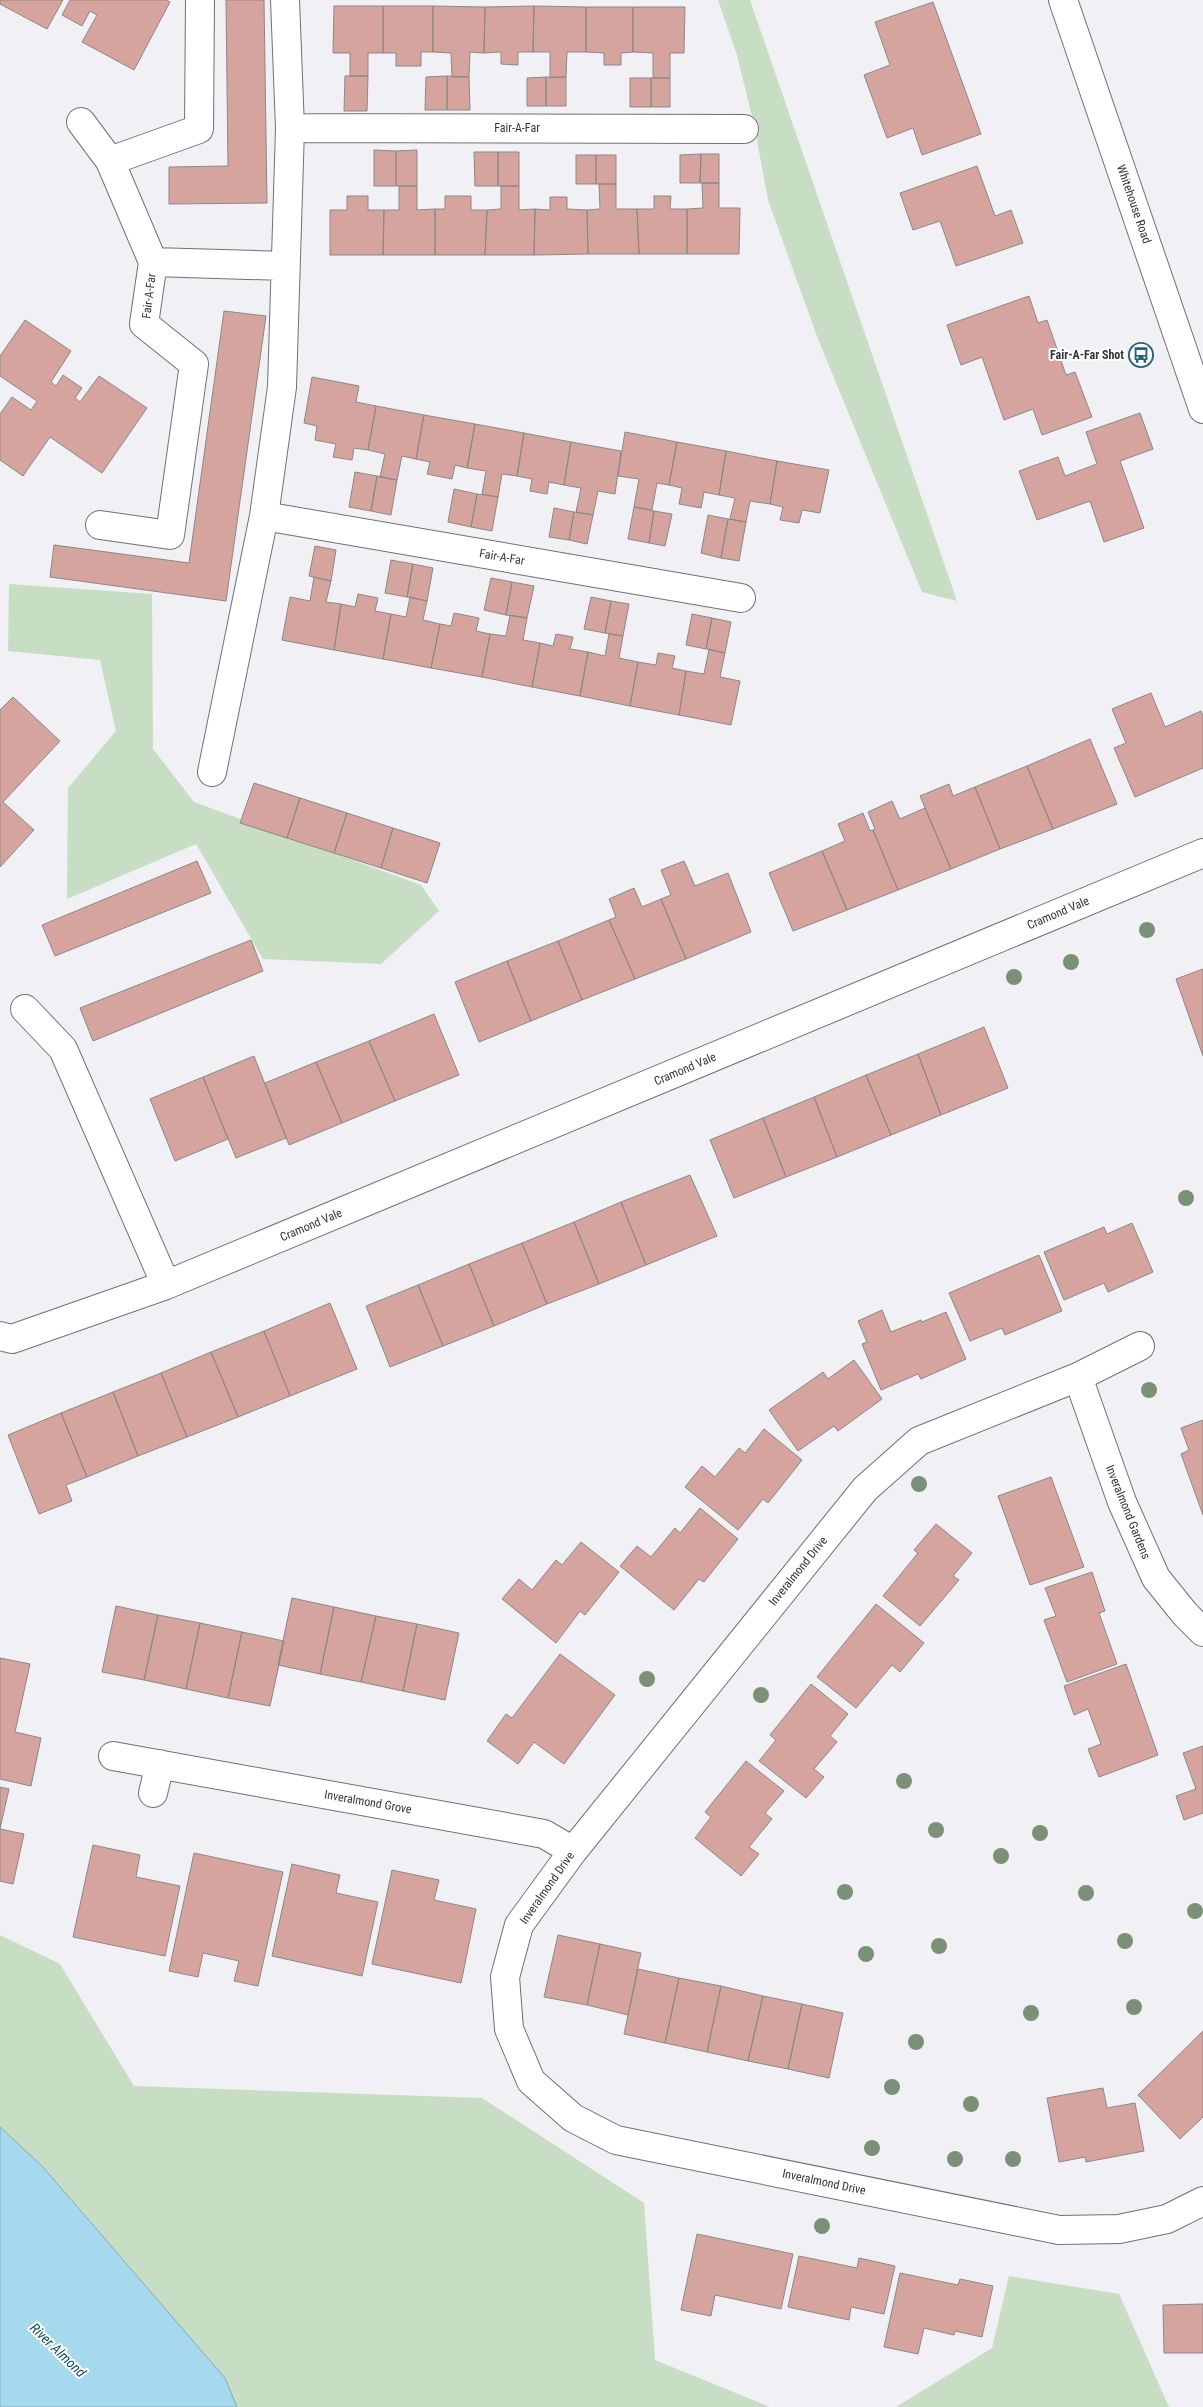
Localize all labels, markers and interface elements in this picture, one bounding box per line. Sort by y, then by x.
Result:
street label: Fair-A-Far [494,121,540,135]
street label: Whitehouse Road [1114,163,1154,245]
street label: Fair-A-Far [139,272,159,319]
bus stop icon: Fair-A-Far Shot [1128,342,1154,368]
place label: Fair-A-Far Shot [1050,348,1124,362]
street label: Fair-A-Far [478,546,526,568]
street label: Cramond Vale [1025,893,1092,932]
street label: Cramond Vale [652,1049,719,1088]
street label: Cramond Vale [278,1205,345,1244]
street label: Inveralmond Gardens [1103,1463,1153,1561]
street label: Inveralmond Drive [766,1533,830,1608]
street label: Inveralmond Grove [323,1787,413,1817]
street label: Inveralmond Drive [517,1849,577,1927]
street label: Inveralmond Drive [781,2166,867,2198]
water label: River Almond [27,2320,89,2381]

